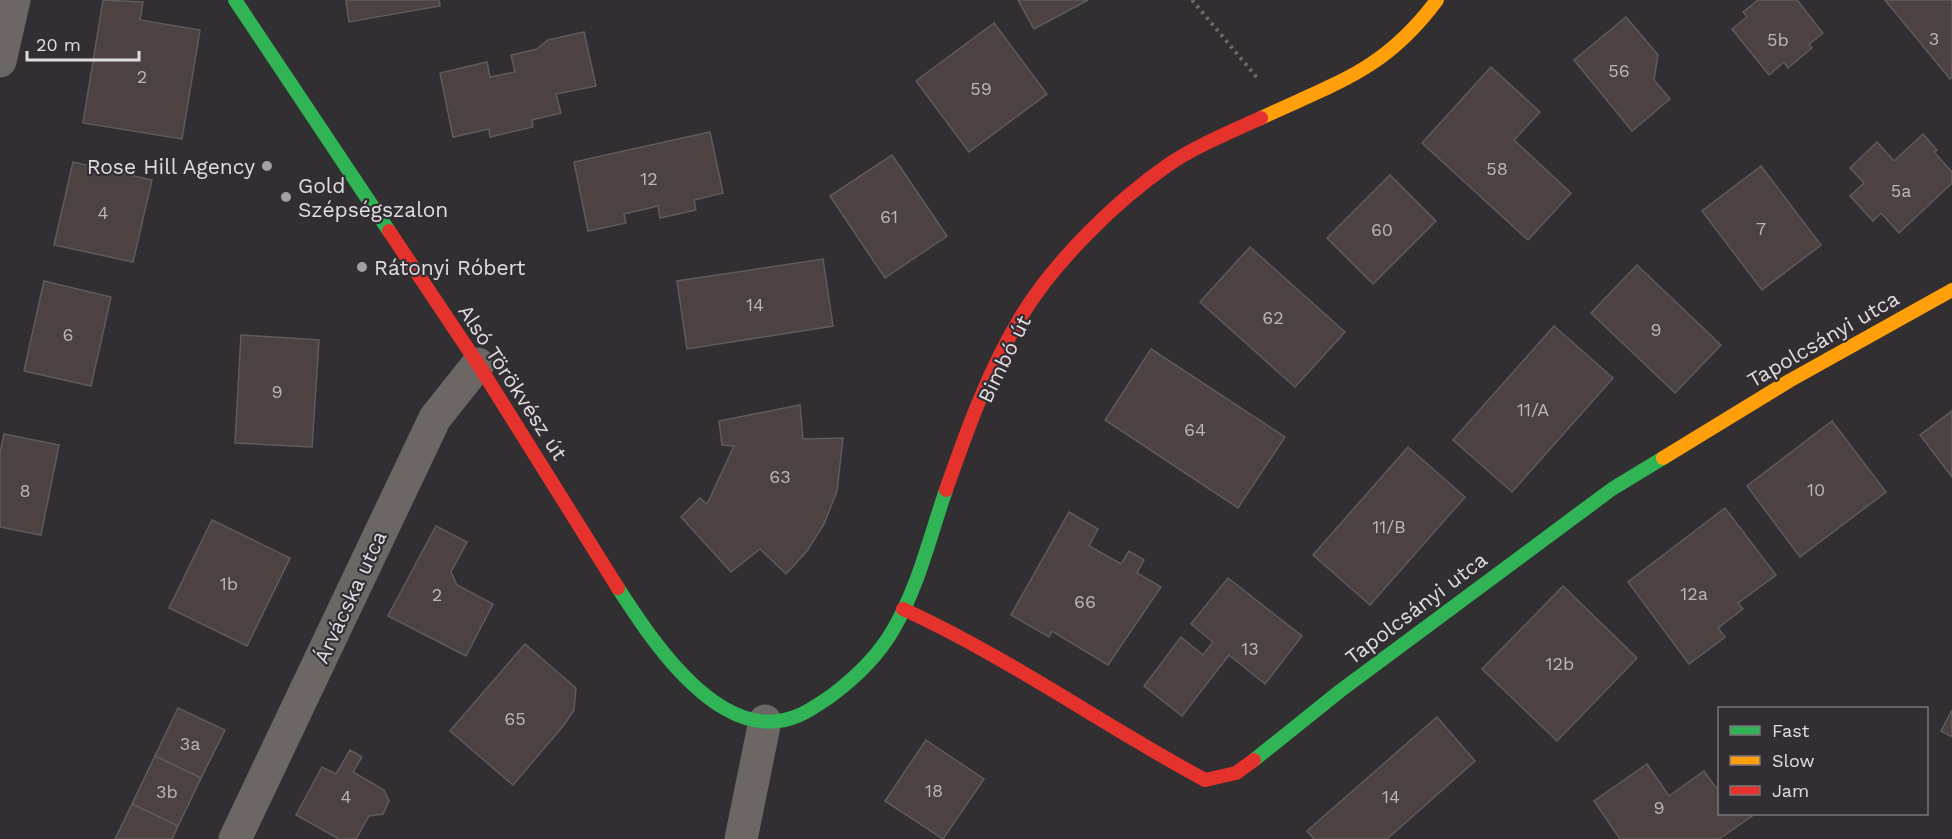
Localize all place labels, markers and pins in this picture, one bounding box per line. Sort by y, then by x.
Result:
place label: Rose Hill Agency [87,154,255,179]
marker: Rose Hill Agency [260,159,274,173]
place label: Gold Szépségszalon [298,173,448,222]
marker: Gold Szépségszalon [279,190,293,204]
place label: Rátonyi Róbert [374,255,526,280]
marker: Rátonyi Róbert [355,260,369,274]

